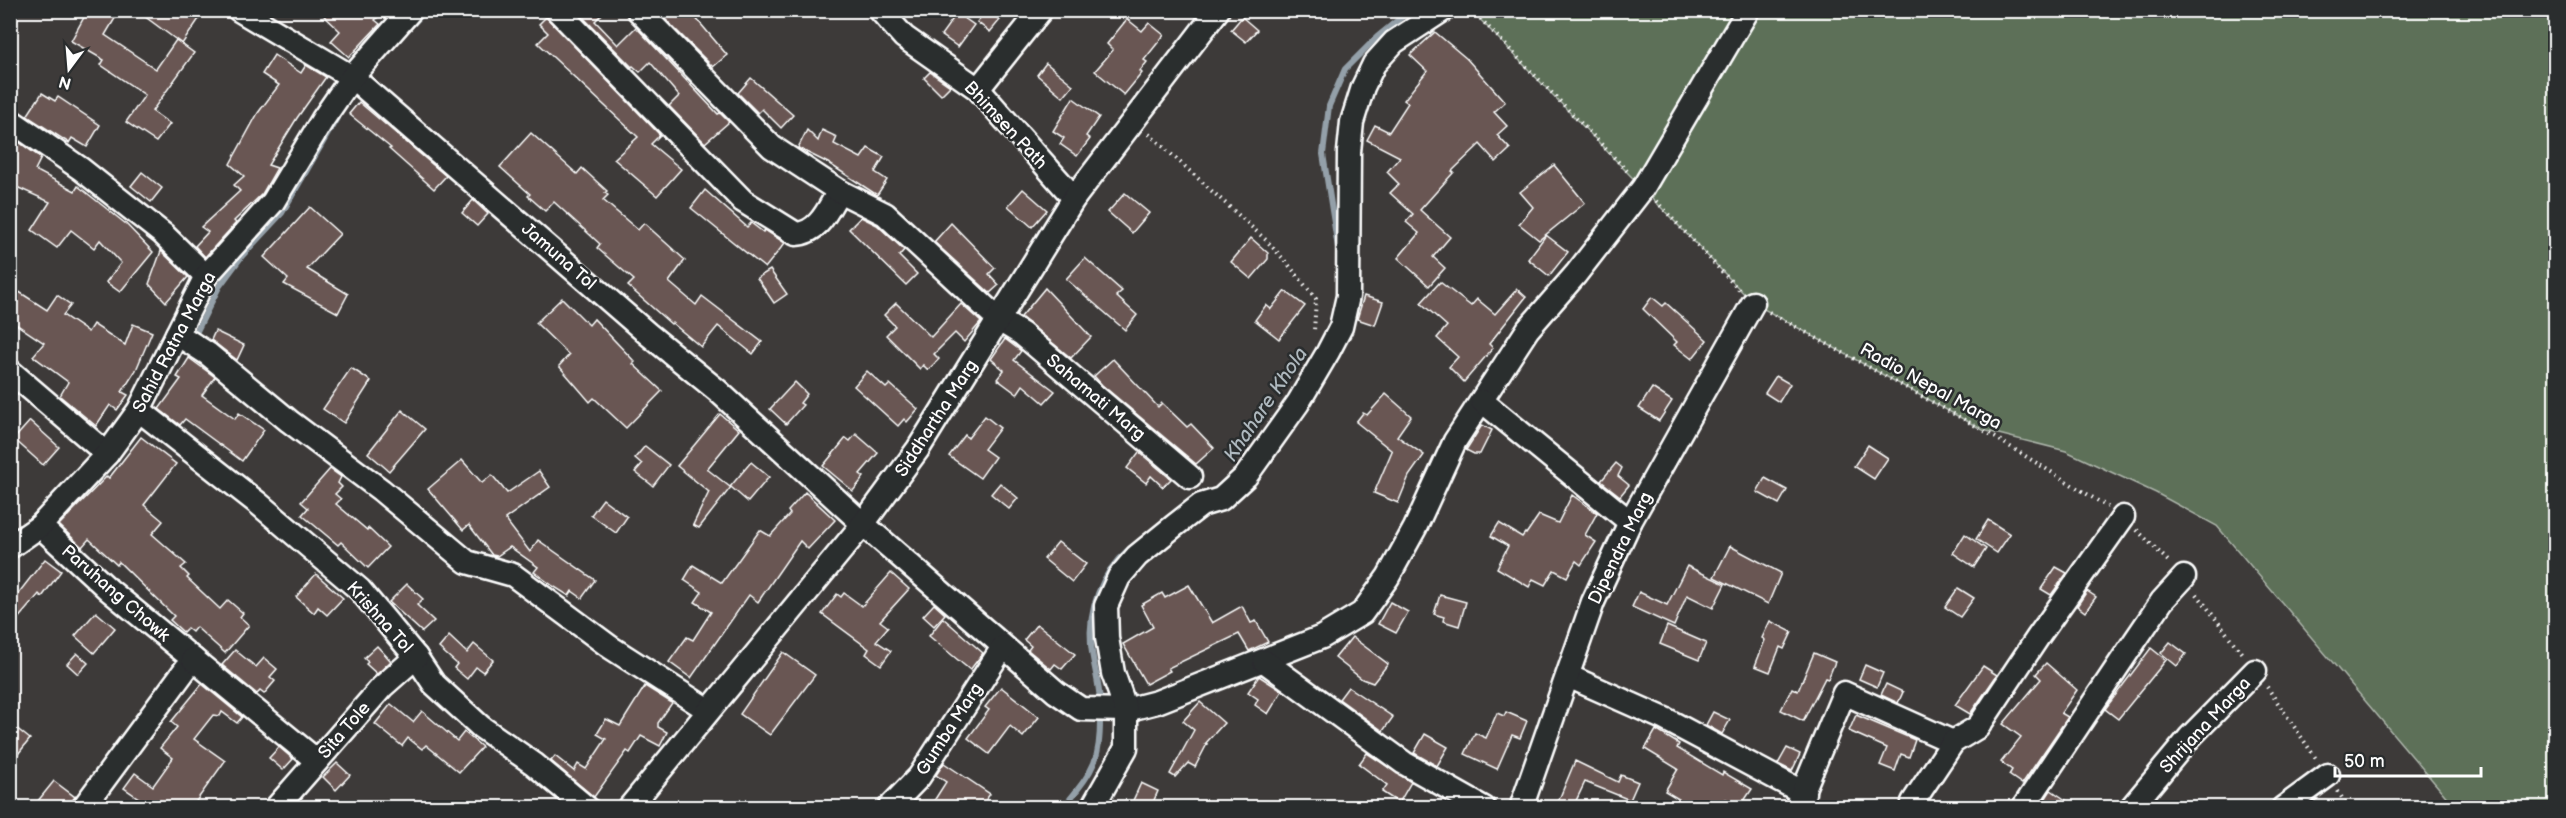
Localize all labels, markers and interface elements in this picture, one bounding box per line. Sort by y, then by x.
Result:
north arrow [39,39,99,99]
text: N [57,71,74,93]
street label: Bhimsen Path [960,77,1052,174]
street label: Jamuna Tol [517,218,600,294]
street label: Sahid Ratna Marga [128,268,220,416]
street label: Radio Nepal Marga [1856,339,2005,434]
water label: Khahare Khola [1219,343,1313,466]
street label: Sahamati Marg [1042,350,1150,445]
street label: Siddhartha Marg [891,356,982,481]
street label: Dipendra Marg [1584,489,1657,608]
street label: Paruhang Chowk [57,541,174,646]
street label: Krishna Tol [342,577,417,657]
street label: Shrijana Marga [2156,673,2255,778]
street label: Gumba Marg [912,679,987,779]
street label: Sita Tole [314,697,375,763]
scale bar [2335,740,2480,778]
text: 50 m [2344,751,2385,772]

